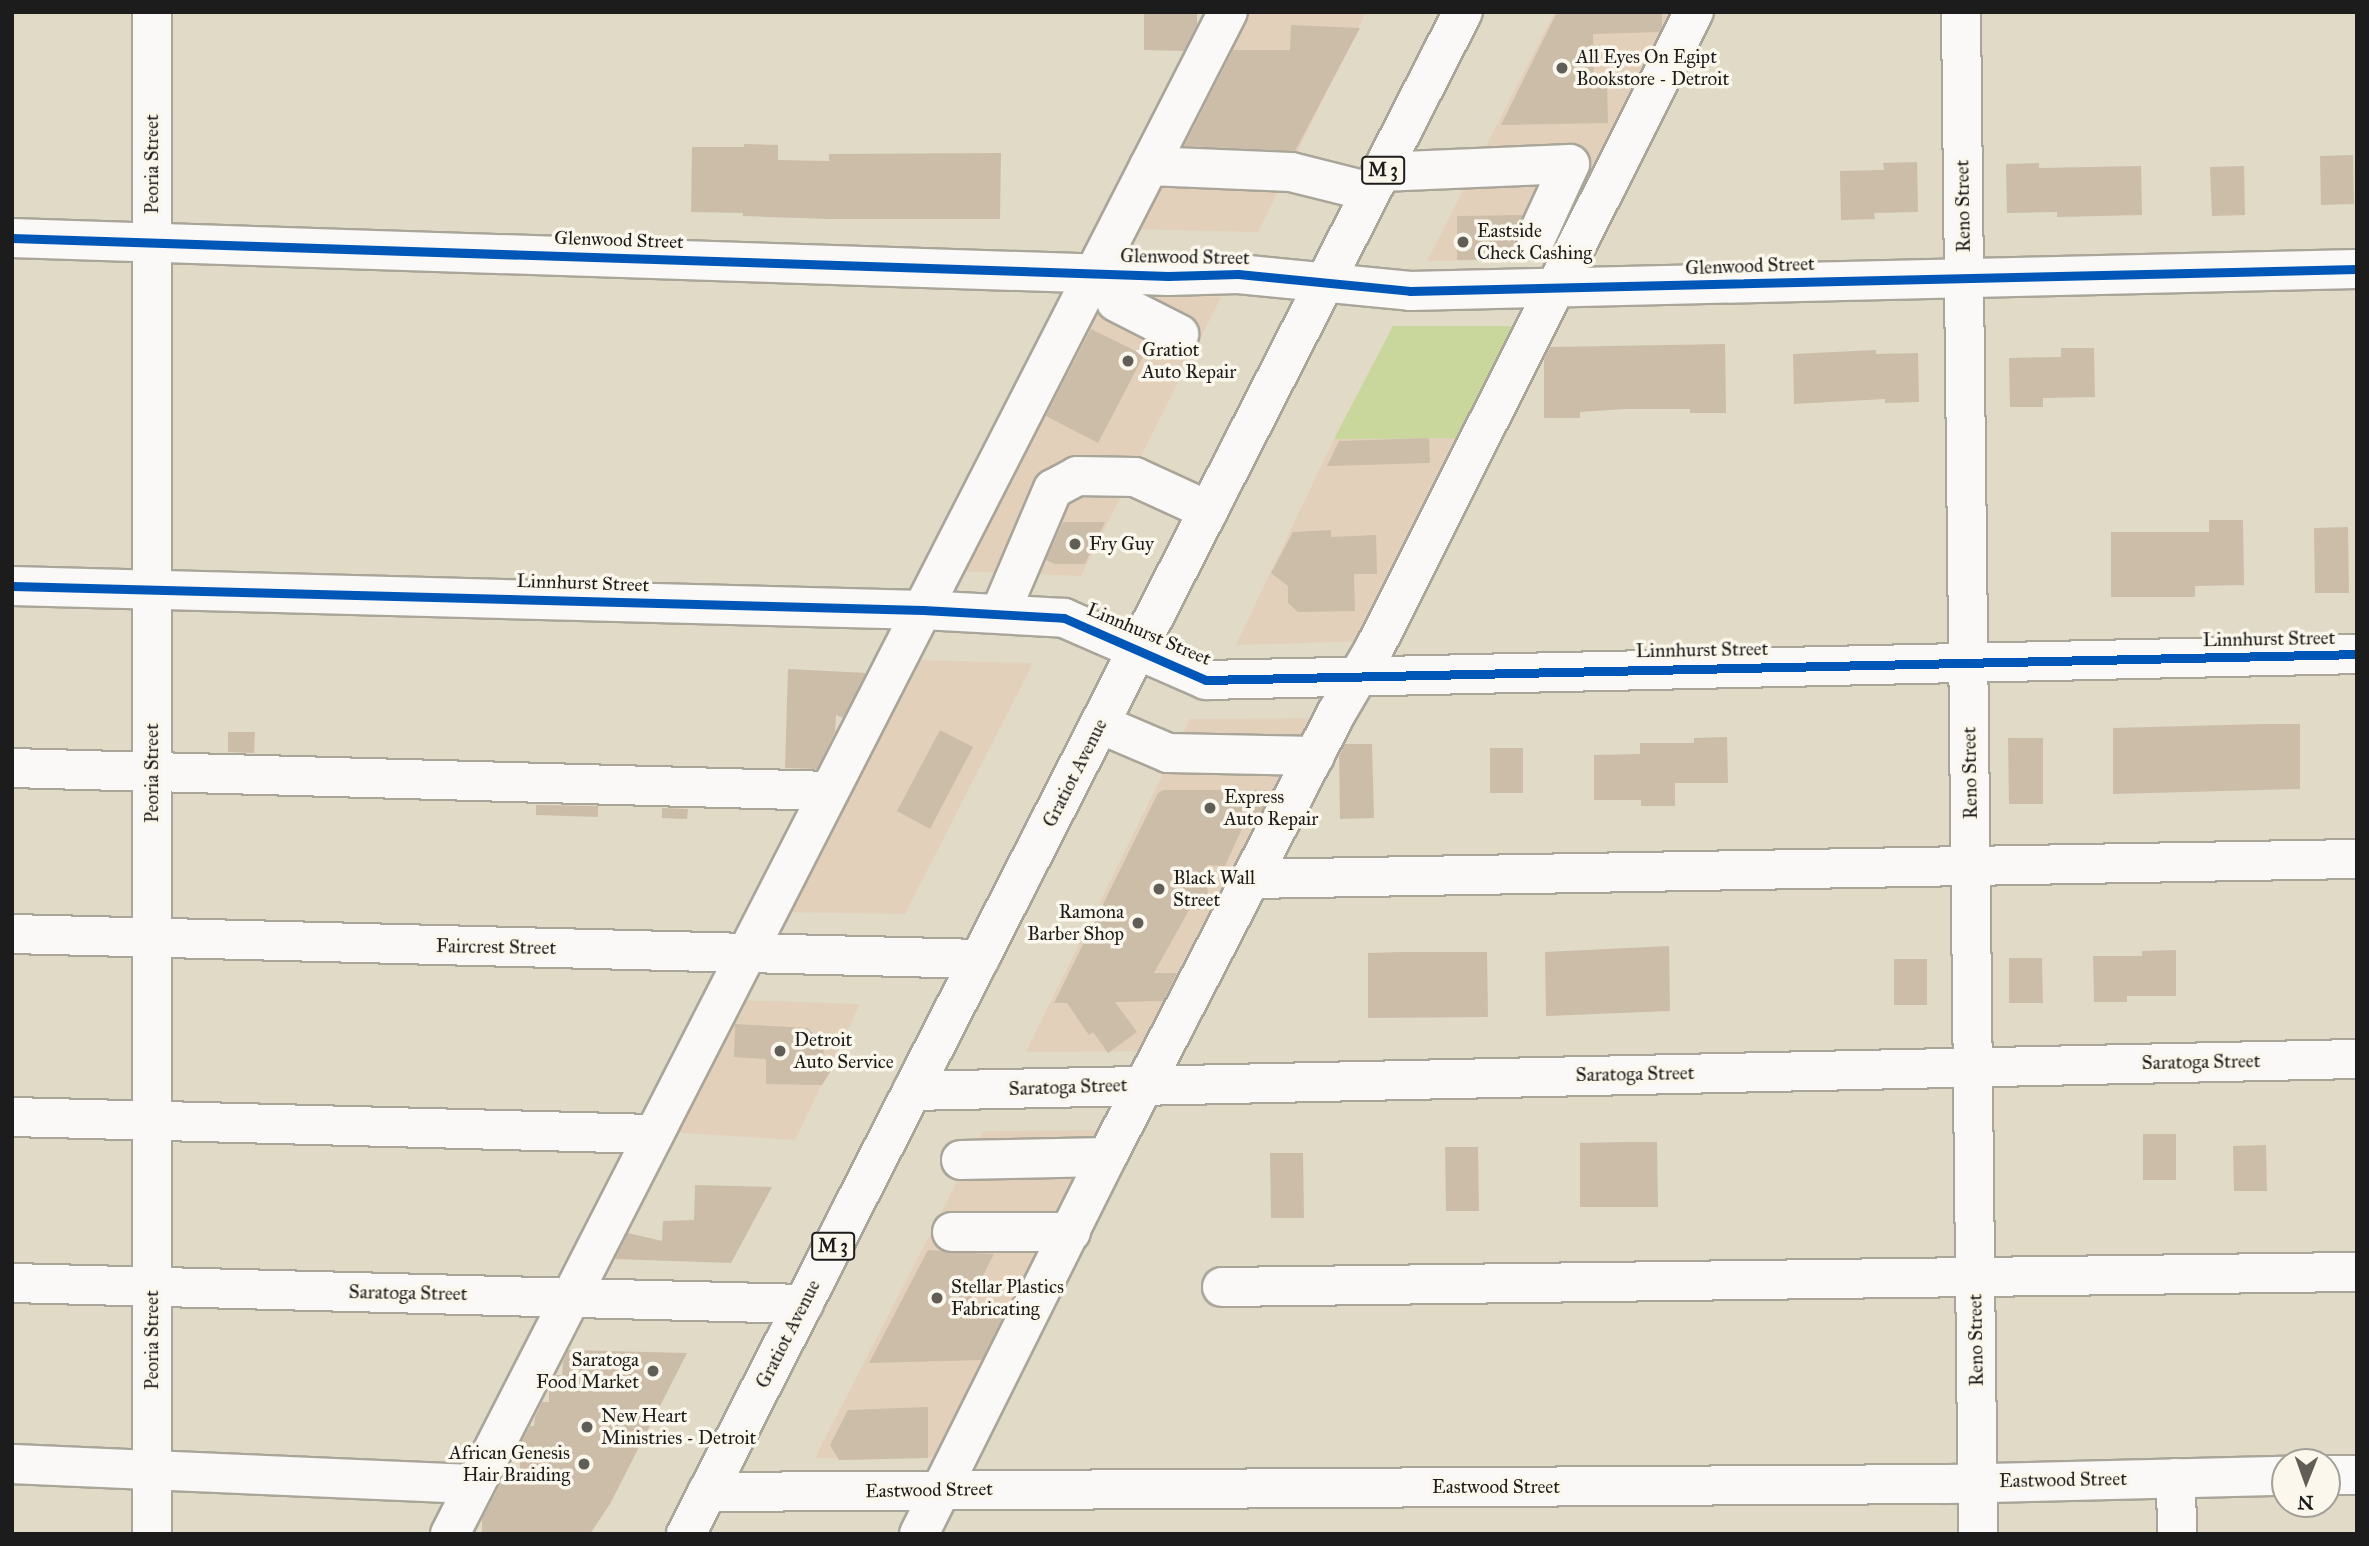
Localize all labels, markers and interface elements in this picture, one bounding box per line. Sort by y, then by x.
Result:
place label: All Eyes On Egipt Bookstore - Detroit [1576,46,1729,90]
marker: All Eyes On Egipt Bookstore - Detroit [1554,60,1570,76]
street label: Peoria Street [141,114,163,214]
road number: M 3 [1360,155,1406,184]
street label: Reno Street [1951,160,1975,252]
place label: Eastside Check Cashing [1477,220,1592,264]
street label: Glenwood Street [554,226,684,254]
marker: Eastside Check Cashing [1455,234,1471,250]
street label: Glenwood Street [1120,244,1250,270]
street label: Glenwood Street [1685,252,1815,280]
place label: Gratiot Auto Repair [1142,339,1236,383]
marker: Gratiot Auto Repair [1120,353,1136,369]
place label: Fry Guy [1089,533,1154,555]
marker: Fry Guy [1067,536,1083,552]
street label: Linnhurst Street [516,569,650,597]
street label: Linnhurst Street [1084,598,1214,670]
street label: Linnhurst Street [2203,626,2335,652]
street label: Linnhurst Street [1636,637,1768,663]
street label: Gratiot Avenue [1038,715,1112,831]
street label: Peoria Street [141,723,163,823]
street label: Reno Street [1958,727,1982,819]
place label: Express Auto Repair [1224,786,1318,830]
marker: Express Auto Repair [1202,800,1218,816]
place label: Black Wall Street [1173,867,1255,911]
marker: Black Wall Street [1151,881,1167,897]
place label: Ramona Barber Shop [1027,901,1124,945]
marker: Ramona Barber Shop [1130,915,1146,931]
street label: Faircrest Street [436,935,556,959]
place label: Detroit Auto Service [794,1029,894,1073]
marker: Detroit Auto Service [772,1043,788,1059]
street label: Saratoga Street [2141,1050,2261,1074]
street label: Saratoga Street [1575,1062,1695,1086]
street label: Saratoga Street [1008,1074,1128,1100]
road number: M 3 [810,1232,856,1260]
street label: Gratiot Avenue [751,1276,825,1392]
place label: Stellar Plastics Fabricating [951,1276,1064,1320]
street label: Saratoga Street [348,1281,468,1305]
street label: Peoria Street [141,1290,163,1390]
marker: Stellar Plastics Fabricating [929,1290,945,1306]
street label: Reno Street [1964,1294,1988,1386]
place label: Saratoga Food Market [536,1349,639,1393]
marker: Saratoga Food Market [645,1363,661,1379]
place label: New Heart Ministries - Detroit [601,1405,756,1449]
marker: New Heart Ministries - Detroit [579,1419,595,1435]
place label: African Genesis Hair Braiding [449,1442,570,1486]
north arrow [2271,1448,2341,1518]
marker: African Genesis Hair Braiding [576,1456,592,1472]
street label: Eastwood Street [1999,1467,2127,1493]
street label: Eastwood Street [1432,1476,1560,1498]
street label: Eastwood Street [865,1477,993,1503]
text: N [2297,1491,2314,1514]

